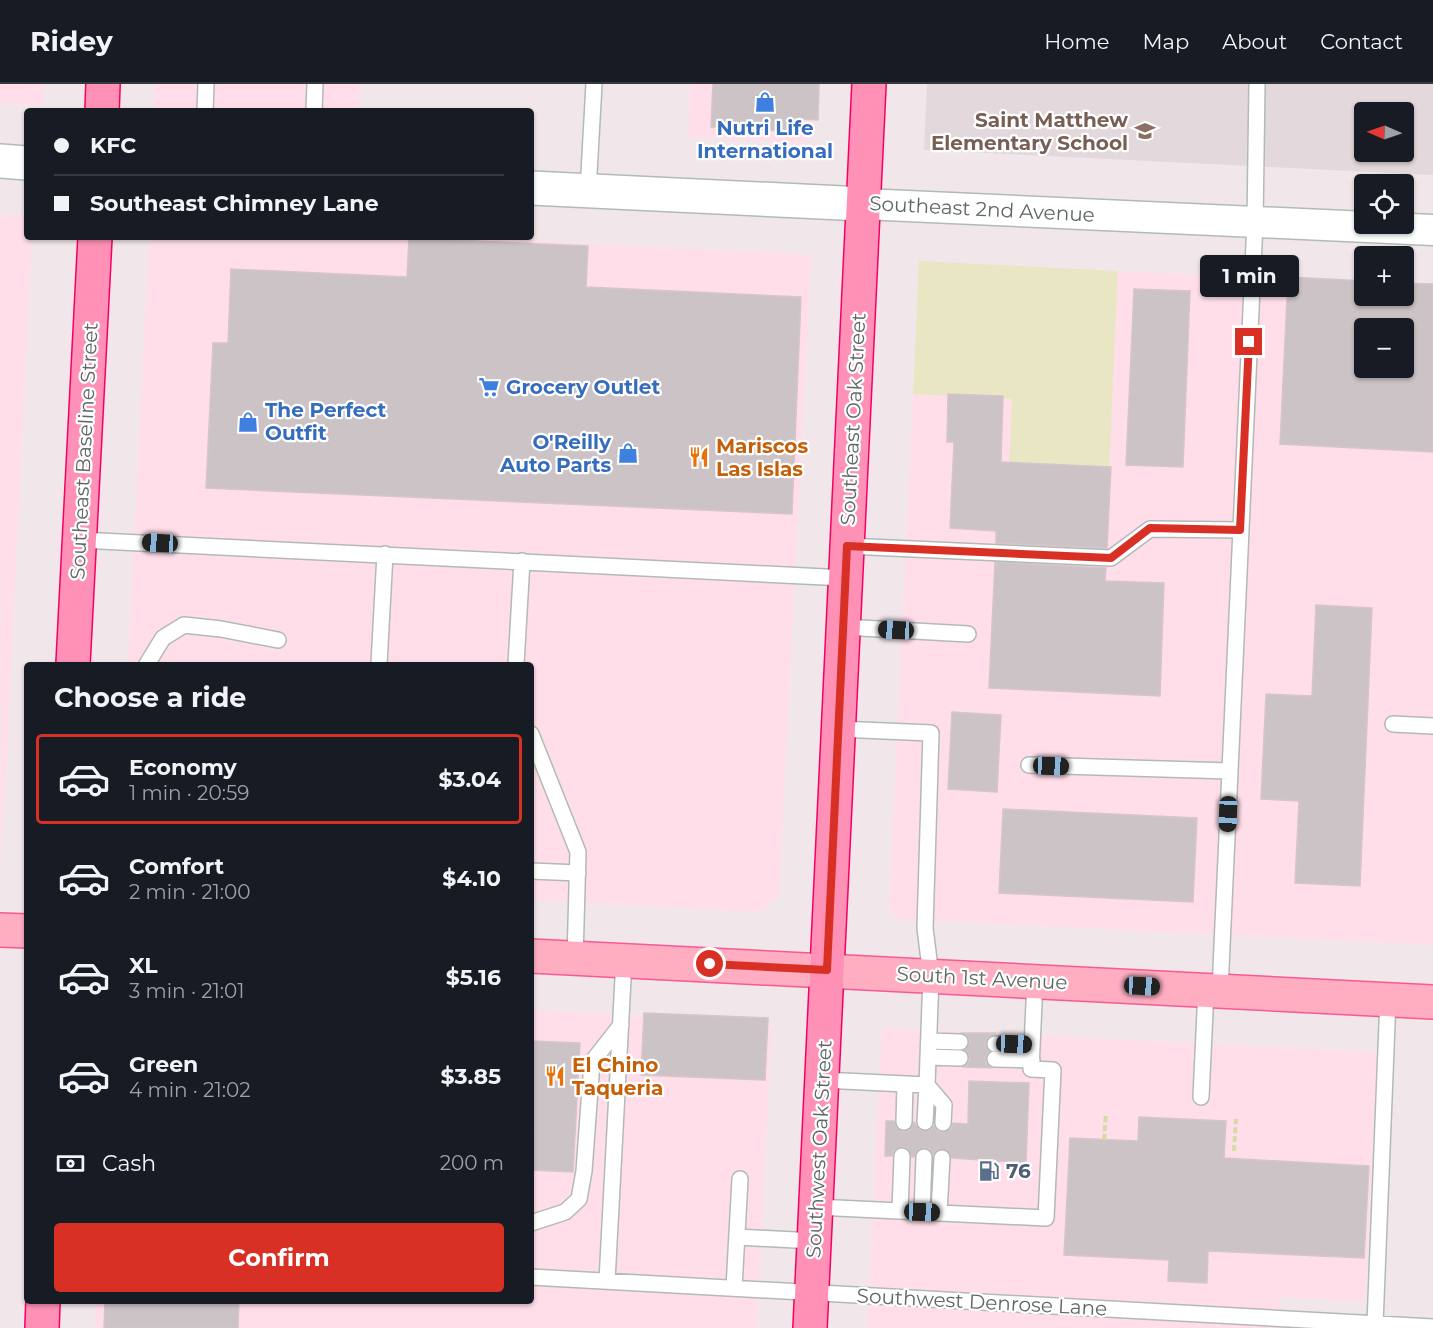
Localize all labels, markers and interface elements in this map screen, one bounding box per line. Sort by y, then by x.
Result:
text: Ridey [30,24,113,58]
text: Home [1044,29,1109,54]
text: Map [1142,29,1189,54]
text: About [1222,29,1287,54]
text: Contact [1320,29,1403,54]
shop icon: Nutri Life International [753,90,777,114]
north arrow [1354,102,1414,162]
map controls [1354,102,1414,378]
place label: Saint Matthew Elementary School [931,108,1128,155]
place label: Nutri Life International [697,116,833,163]
school or university icon: Saint Matthew Elementary School [1133,119,1157,143]
text: KFC [90,132,136,159]
button: locate [1354,174,1414,234]
text: Southeast Chimney Lane [90,190,379,217]
street label: Southeast 2nd Avenue [869,191,1095,227]
button: + [1354,246,1414,306]
callout: 1 min [1200,255,1298,297]
text: 1 min [1222,264,1277,288]
street label: Southeast Oak Street [835,312,871,526]
button: − [1354,318,1414,378]
street label: Southeast Baseline Street [65,322,103,580]
route end [1235,328,1262,355]
supermarket icon: Grocery Outlet [477,375,501,399]
place label: Grocery Outlet [506,375,660,399]
place label: The Perfect Outfit [265,398,386,445]
shop icon: The Perfect Outfit [236,410,260,434]
place label: O'Reilly Auto Parts [499,430,612,477]
place label: Mariscos Las Islas [716,434,808,481]
shop icon: O'Reilly Auto Parts [616,441,640,465]
restaurant icon: Mariscos Las Islas [687,445,711,469]
car [142,533,178,553]
car [878,620,914,640]
text: Choose a ride [54,681,246,714]
icon: car [57,752,111,806]
text: Economy [129,754,237,781]
car [1033,756,1069,776]
text: $3.04 [438,766,501,793]
text: 1 min · 20:59 [129,781,249,805]
car [1218,796,1238,832]
icon: car [57,851,111,905]
text: Comfort [129,853,224,880]
text: $4.10 [442,865,501,892]
text: 2 min · 21:00 [129,880,251,904]
icon: car [57,950,111,1004]
route start [696,950,723,977]
text: XL [129,952,158,979]
street label: South 1st Avenue [896,962,1068,994]
text: $5.16 [446,964,501,991]
car [1124,976,1160,996]
text: 3 min · 21:01 [129,979,244,1003]
car [996,1034,1032,1054]
street label: Southwest Oak Street [801,1039,837,1259]
icon: car [57,1049,111,1103]
text: Green [129,1051,198,1078]
place label: El Chino Taqueria [572,1053,663,1100]
text: $3.85 [440,1063,501,1090]
restaurant icon: El Chino Taqueria [543,1064,567,1088]
text: 4 min · 21:02 [129,1078,251,1102]
icon: cash [54,1147,87,1180]
text: Cash [102,1150,156,1177]
text: 200 m [440,1151,504,1175]
fuel station icon: 76 [977,1159,1001,1183]
place label: 76 [1006,1159,1031,1183]
car [904,1202,940,1222]
button: Confirm [54,1223,504,1292]
street label: Southwest Denrose Lane [856,1283,1108,1321]

